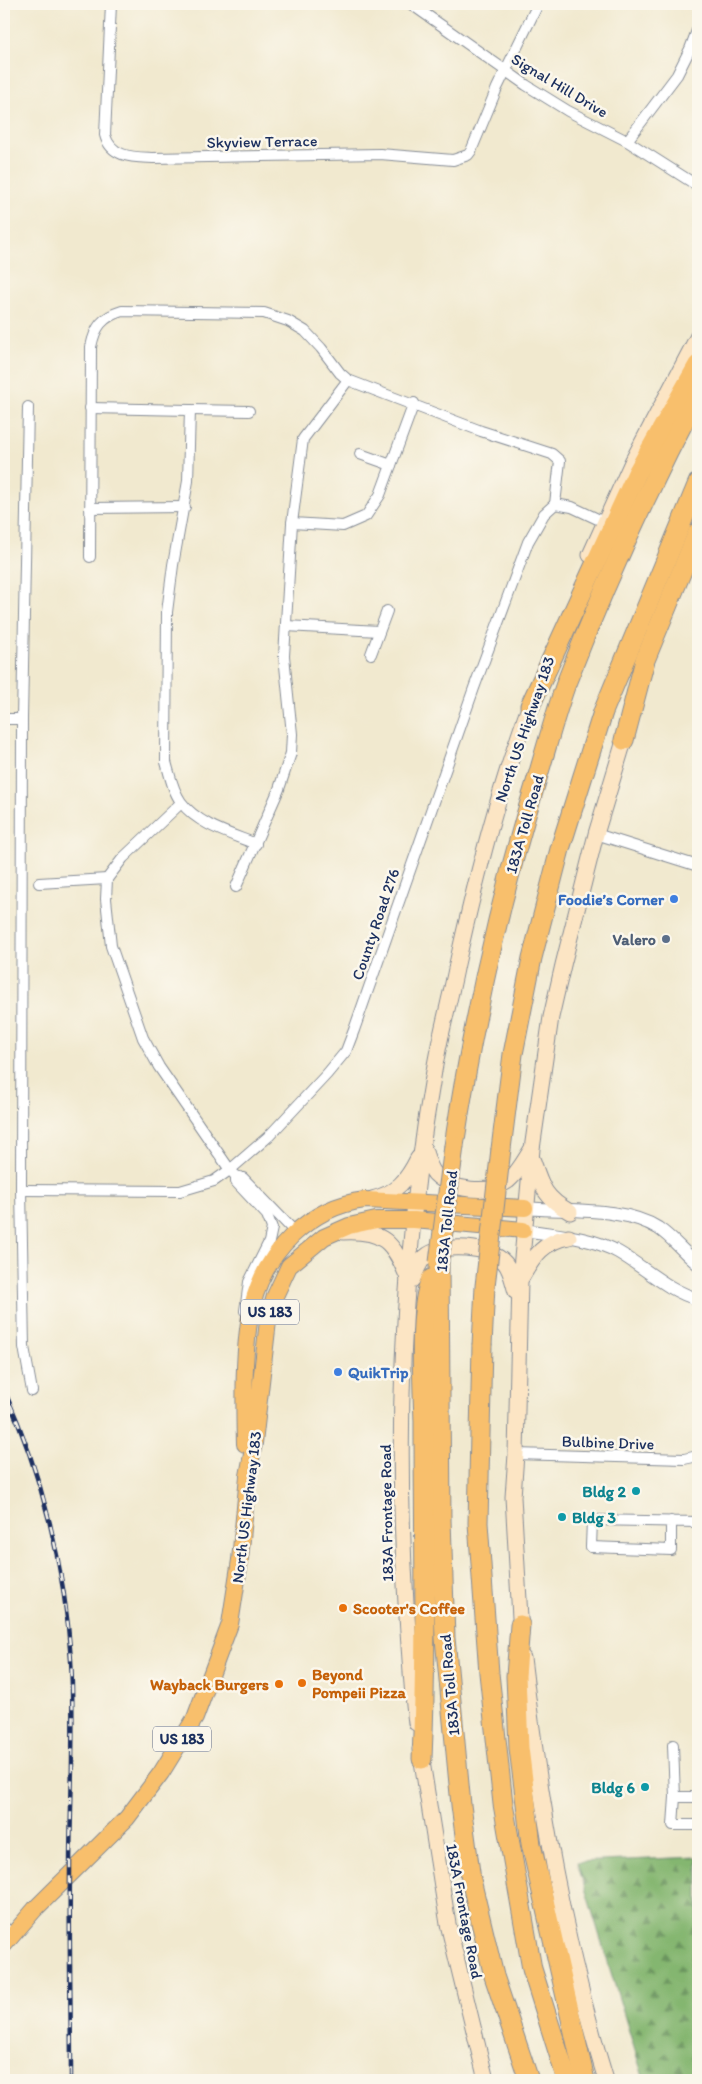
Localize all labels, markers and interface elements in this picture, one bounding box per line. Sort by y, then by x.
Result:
street label: Signal Hill Drive [508,49,611,122]
street label: Skyview Terrace [206,131,318,152]
street label: North US Highway 183 [491,653,558,805]
street label: 183A Toll Road [501,772,548,876]
street label: County Road 276 [347,866,403,982]
place label: Foodie’s Corner [558,890,665,909]
marker: Foodie’s Corner [668,893,680,905]
place label: Valero [613,930,656,949]
marker: Valero [660,933,672,945]
street label: 183A Toll Road [432,1169,461,1273]
road number: US 183 [241,1300,299,1324]
place label: QuikTrip [348,1363,409,1383]
marker: QuikTrip [332,1366,344,1378]
street label: North US Highway 183 [228,1430,265,1584]
street label: Bulbine Drive [561,1431,655,1454]
street label: 183A Frontage Road [376,1444,397,1582]
place label: Bldg 2 [582,1482,627,1502]
marker: Bldg 2 [630,1485,642,1497]
place label: Bldg 3 [572,1508,616,1528]
marker: Bldg 3 [556,1511,568,1523]
place label: Scooter's Coffee [353,1599,465,1618]
marker: Scooter's Coffee [337,1602,349,1614]
street label: 183A Toll Road [436,1633,463,1737]
place label: Beyond Pompeii Pizza [312,1665,406,1703]
place label: Wayback Burgers [150,1675,269,1695]
marker: Beyond Pompeii Pizza [296,1677,308,1689]
marker: Wayback Burgers [273,1678,285,1690]
road number: US 183 [153,1726,211,1752]
place label: Bldg 6 [591,1778,636,1798]
marker: Bldg 6 [639,1781,651,1793]
street label: 183A Frontage Road [442,1842,487,1981]

